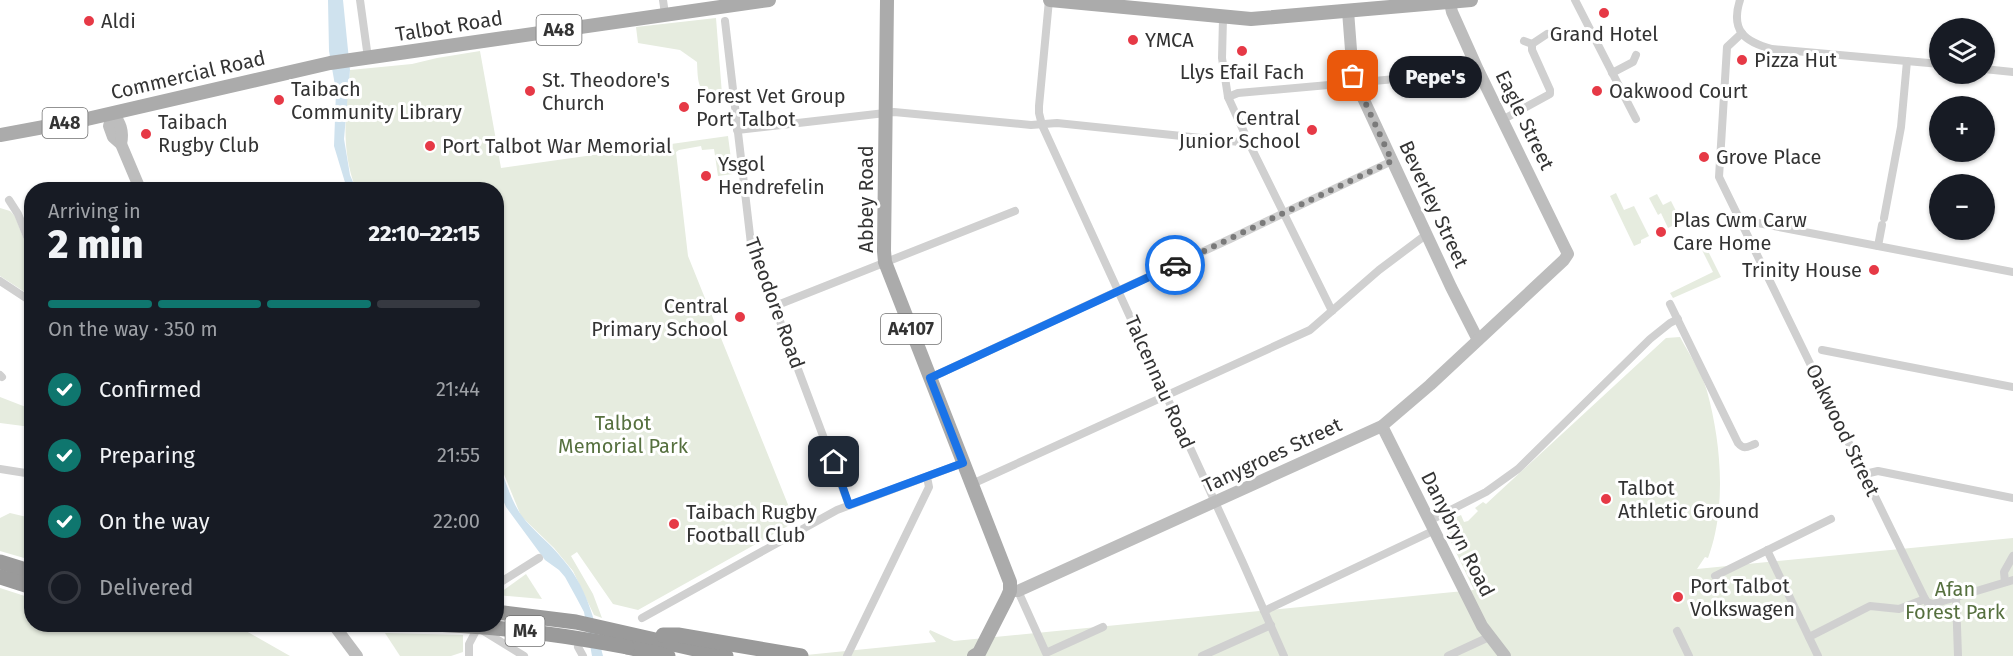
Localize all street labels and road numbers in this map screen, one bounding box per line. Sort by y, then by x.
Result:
street label: Talbot Road [394,6,504,46]
road number: A48 [536,15,582,45]
street label: Commercial Road [108,46,268,104]
street label: Eagle Street [1491,66,1560,174]
road number: A48 [42,108,88,138]
street label: Beverley Street [1394,137,1474,272]
street label: Abbey Road [854,145,878,253]
street label: Theodore Road [740,234,810,372]
street label: Talcennau Road [1120,312,1200,452]
road number: A4107 [881,314,941,344]
street label: Oakwood Street [1801,360,1886,501]
street label: Tanygroes Street [1199,412,1346,498]
street label: Danybryn Road [1416,467,1500,601]
road number: M4 [506,616,544,646]

